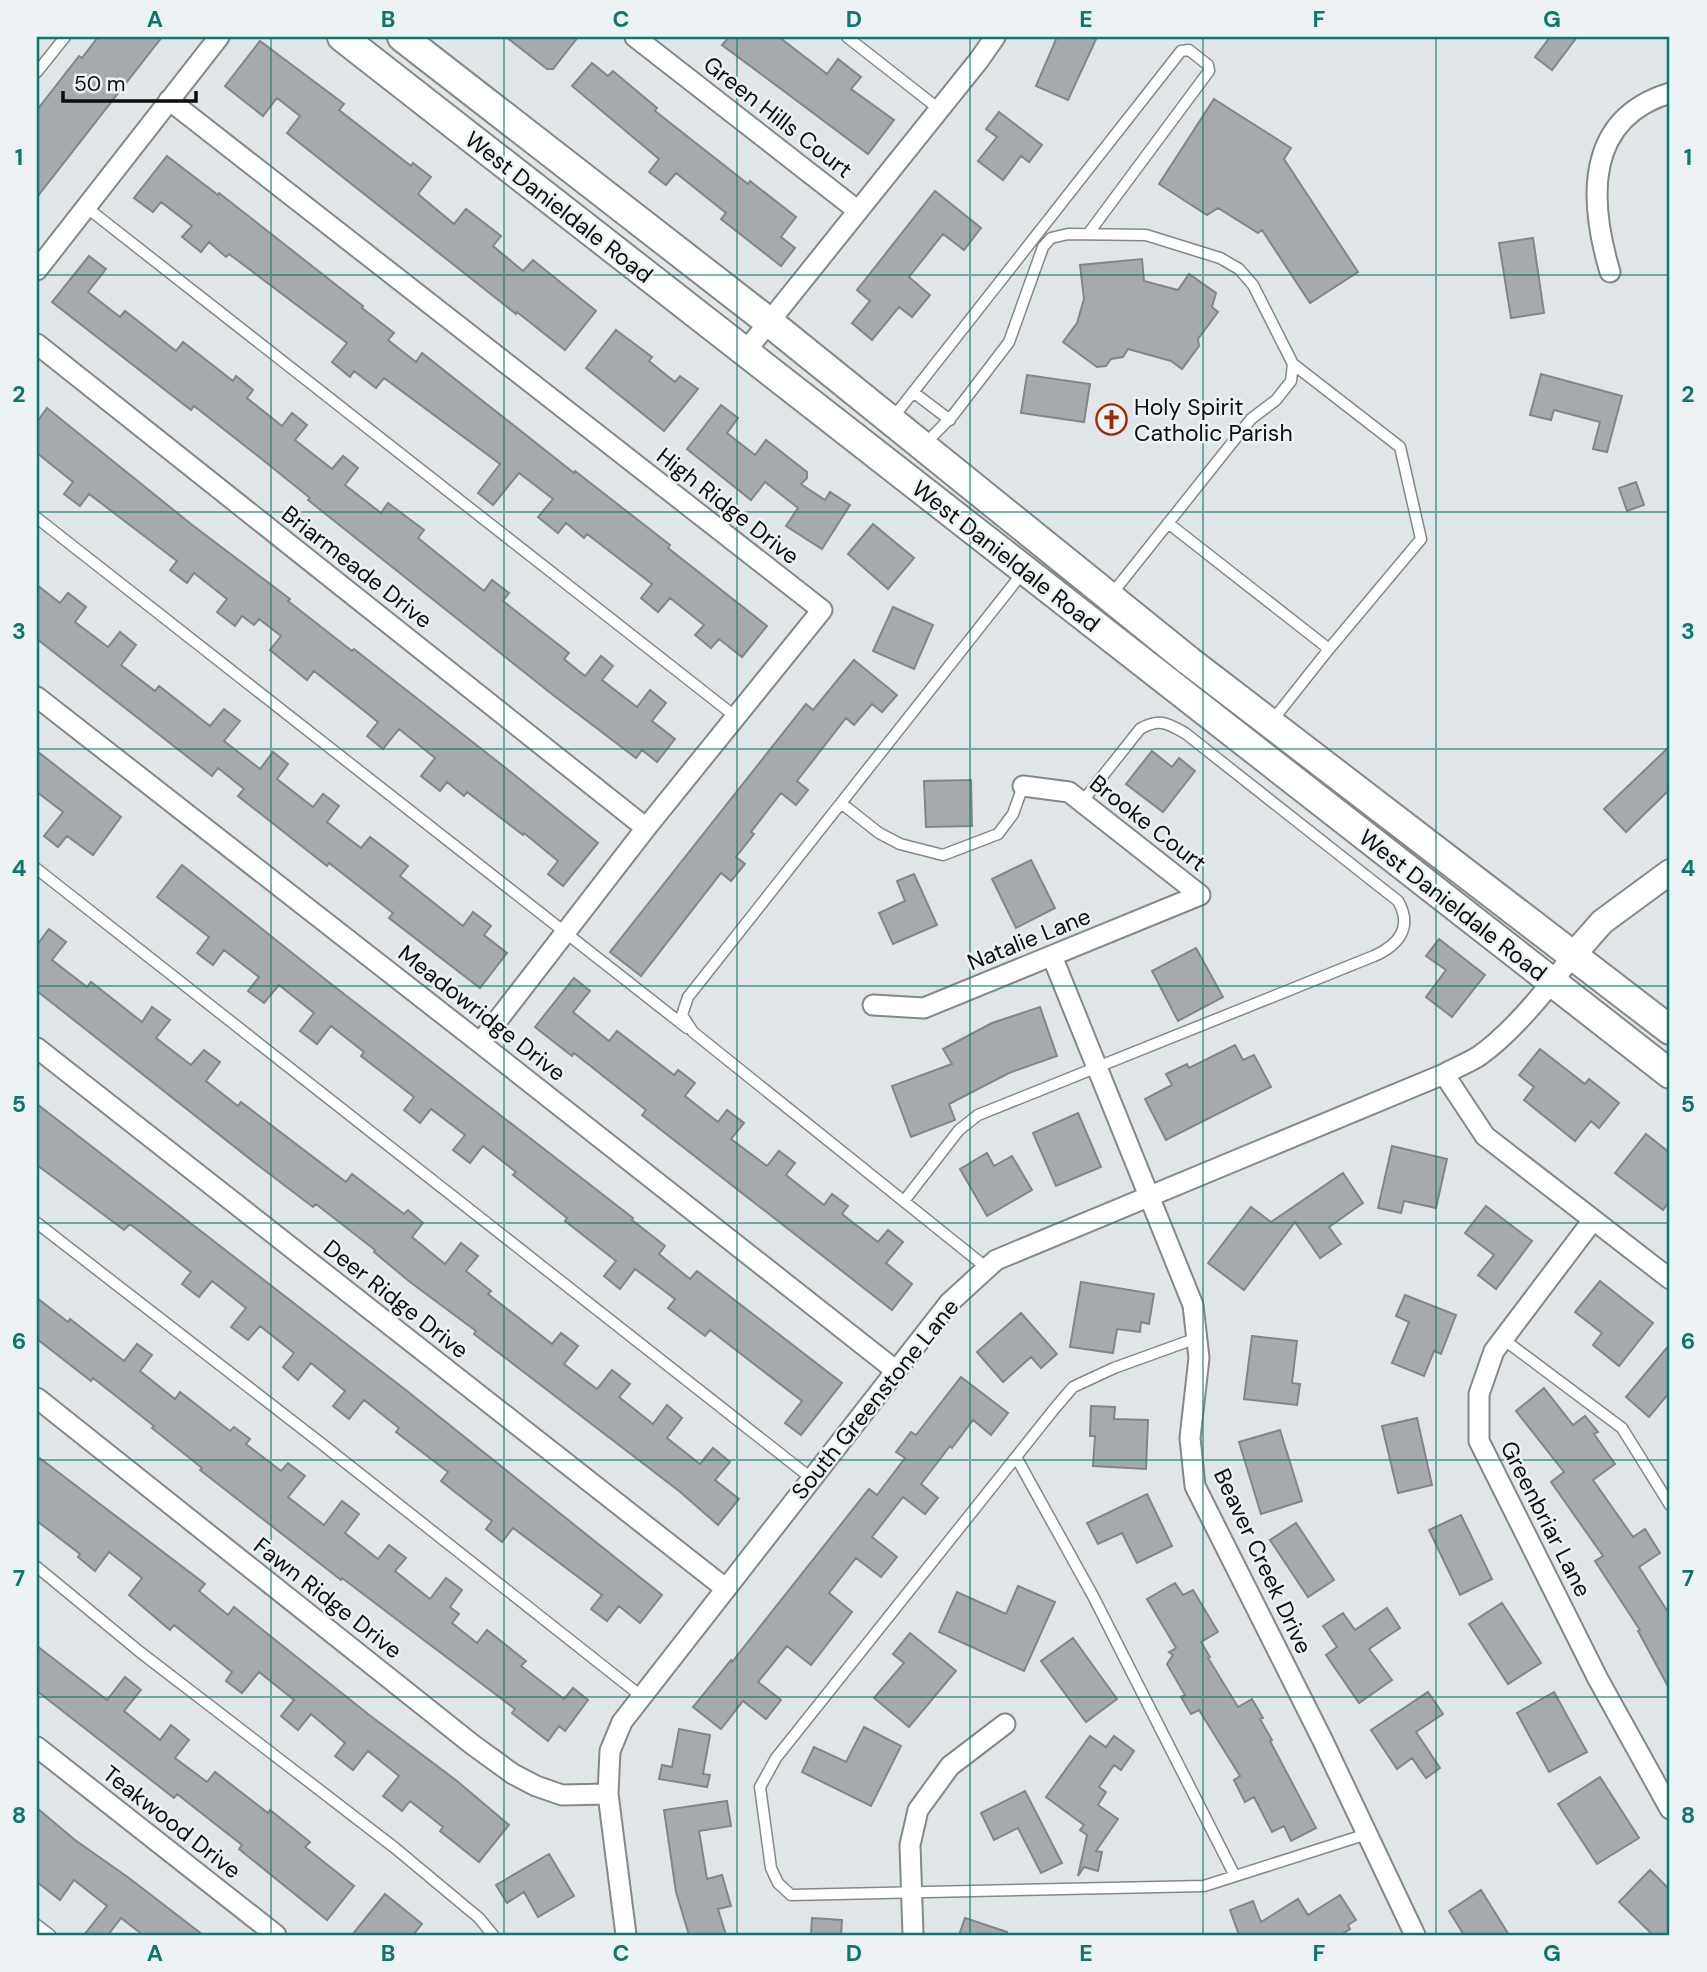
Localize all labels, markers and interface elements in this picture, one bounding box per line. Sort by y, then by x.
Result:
text: A [147,4,163,34]
text: B [381,4,395,34]
text: C [613,4,629,34]
text: D [846,4,862,34]
text: E [1079,4,1093,34]
text: F [1313,4,1326,34]
text: G [1543,4,1561,34]
street label: Green Hills Court [697,49,859,185]
scale bar [63,60,196,104]
text: 50 m [74,70,125,98]
street label: West Danieldale Road [459,124,659,290]
text: 1 [15,142,23,172]
text: 1 [1684,142,1692,172]
text: 2 [12,379,26,409]
text: 2 [1681,379,1695,409]
place label: Holy Spirit Catholic Parish [1134,392,1293,448]
church icon: Holy Spirit Catholic Parish [1094,403,1128,437]
street label: High Ridge Drive [651,441,805,571]
street label: West Danieldale Road [906,473,1106,639]
street label: Briarmeade Drive [276,499,438,635]
text: 3 [12,616,26,646]
text: 3 [1681,616,1695,646]
street label: Brooke Court [1084,768,1212,878]
street label: West Danieldale Road [1353,822,1553,988]
text: 4 [12,853,27,883]
text: 4 [1681,853,1696,883]
street label: Natalie Lane [963,901,1095,977]
street label: Meadowridge Drive [392,938,572,1088]
text: 5 [12,1089,26,1119]
text: 5 [1681,1089,1695,1119]
street label: Deer Ridge Drive [317,1233,475,1365]
street label: South Greenstone Lane [785,1292,965,1506]
text: 6 [12,1326,26,1356]
text: 6 [1681,1326,1695,1356]
street label: Greenbriar Lane [1494,1436,1598,1602]
street label: Beaver Creek Drive [1207,1464,1319,1658]
street label: Fawn Ridge Drive [248,1531,408,1665]
text: 7 [13,1563,25,1593]
text: 7 [1682,1563,1694,1593]
street label: Teakwood Drive [97,1759,247,1885]
text: 8 [12,1800,26,1830]
text: 8 [1681,1800,1695,1830]
text: A [147,1938,163,1968]
text: B [381,1938,395,1968]
text: C [613,1938,629,1968]
text: D [846,1938,862,1968]
text: E [1079,1938,1093,1968]
text: F [1313,1938,1326,1968]
text: G [1543,1938,1561,1968]

